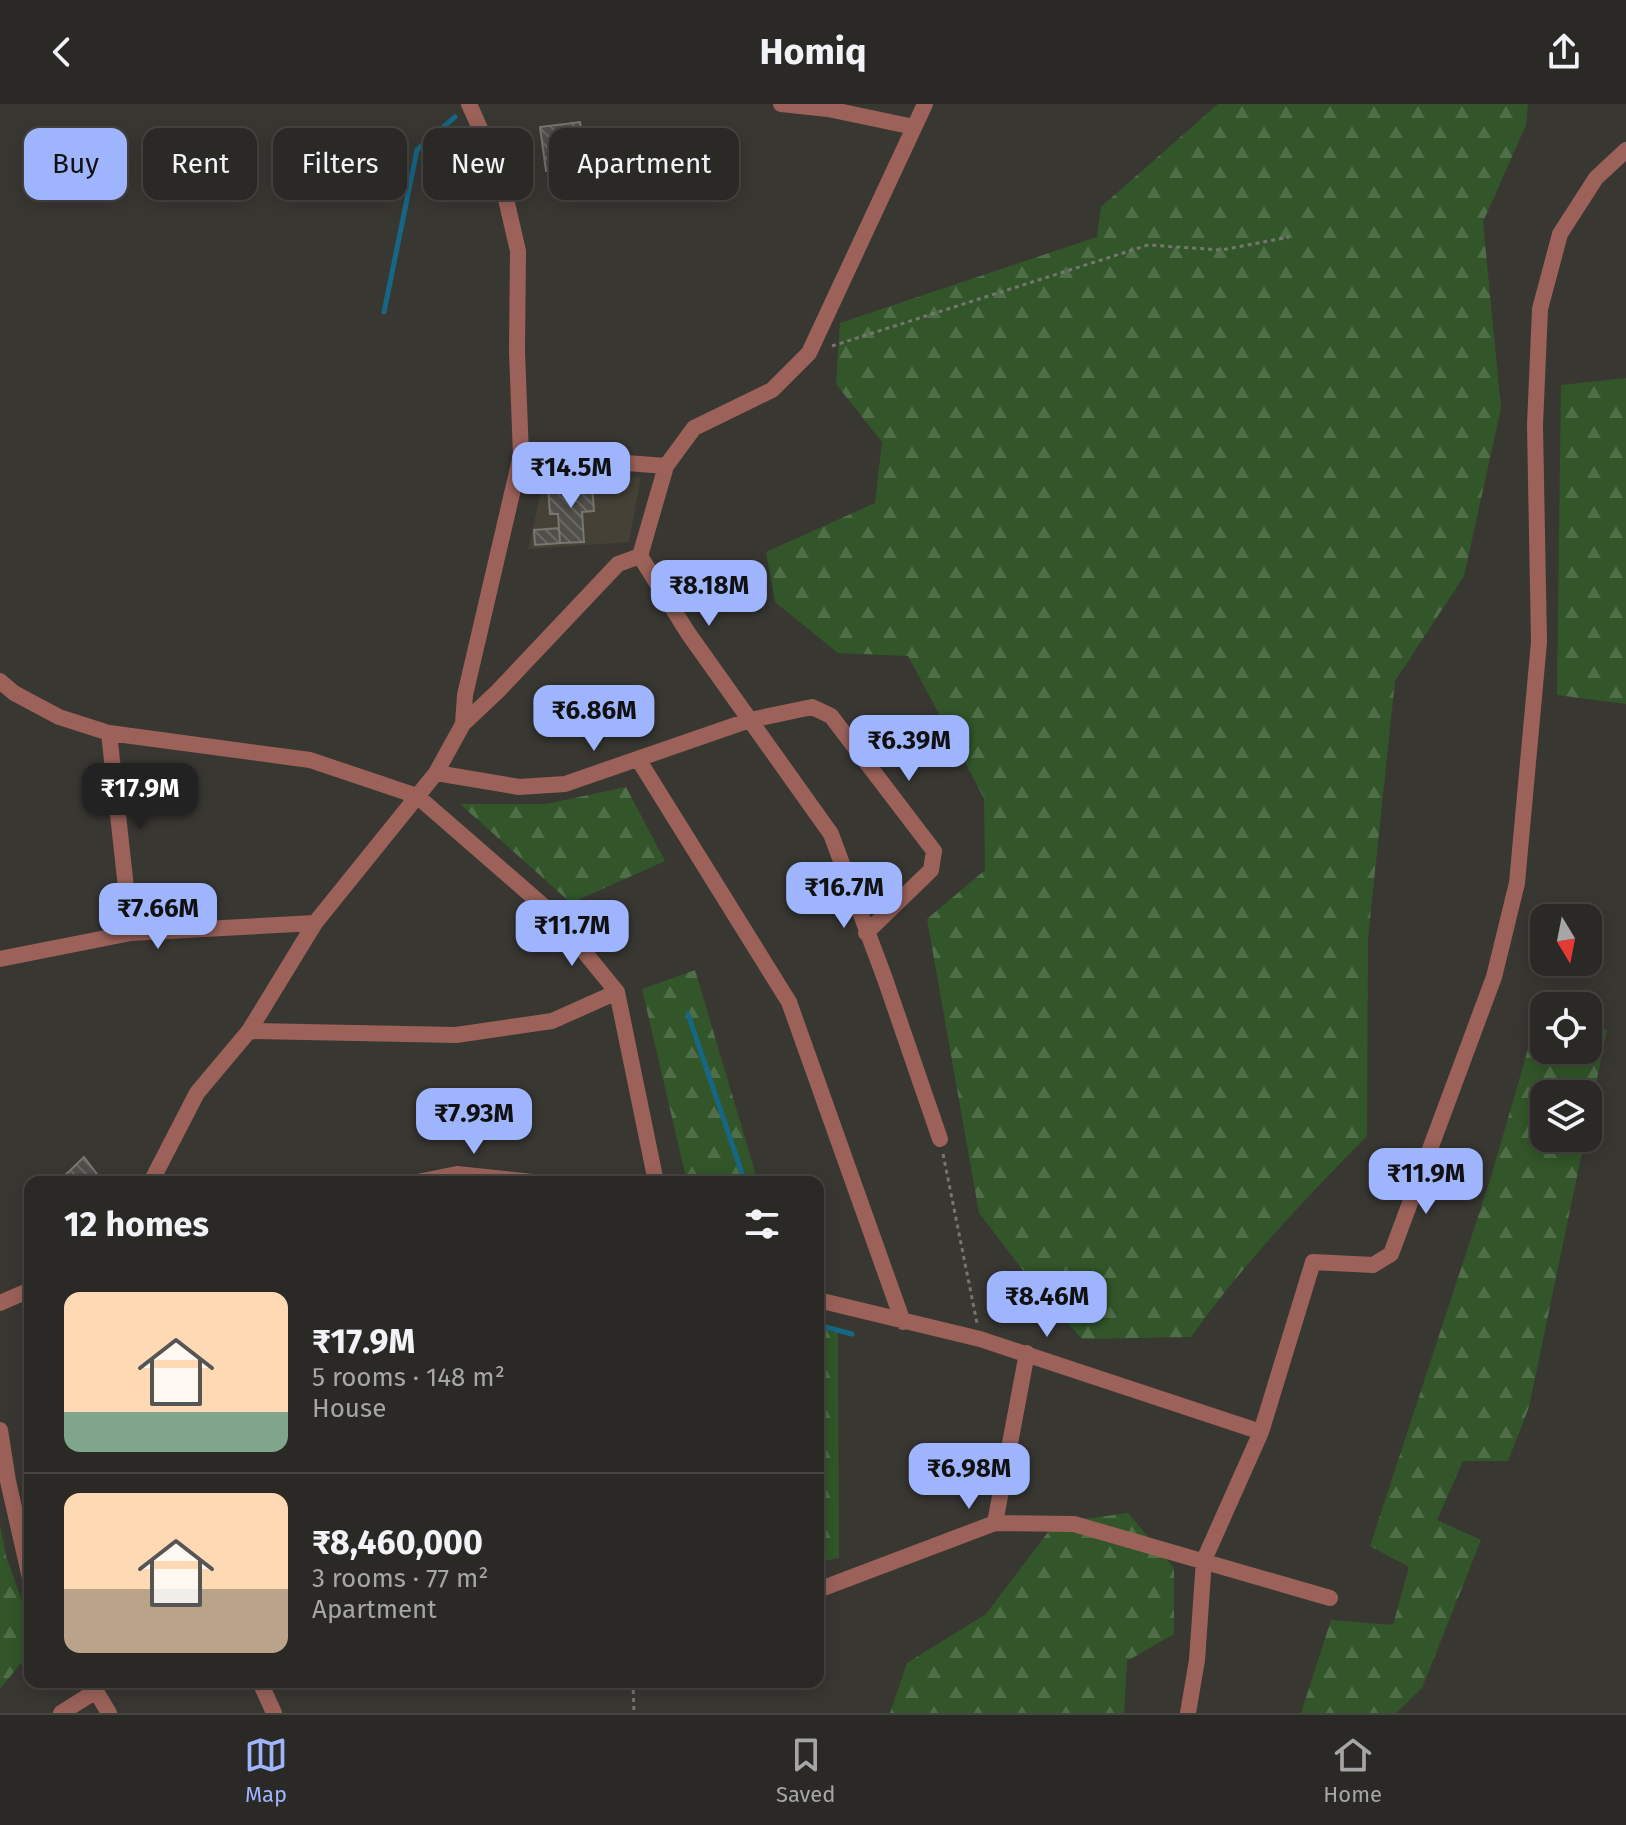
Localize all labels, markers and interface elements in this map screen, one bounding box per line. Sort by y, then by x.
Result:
icon: back [40,30,84,74]
text: Homiq [759,30,867,74]
icon: share [1542,30,1586,74]
chip: Buy [24,128,127,200]
chip: Rent [143,128,257,200]
chip: Filters [273,128,407,200]
chip: New [423,128,533,200]
chip: Apartment [549,128,739,200]
pin: ₹14.5M [506,442,636,510]
text: ₹14.5M [530,452,612,483]
pin: ₹8.18M [644,560,774,628]
text: ₹8.18M [669,570,749,601]
pin: ₹6.86M [529,685,659,753]
text: ₹6.86M [551,695,637,726]
pin: ₹6.39M [844,715,974,783]
text: ₹6.39M [867,725,951,756]
pin: ₹17.9M [75,763,205,831]
text: ₹17.9M [101,773,180,804]
pin: ₹16.7M [779,862,909,930]
text: ₹16.7M [804,872,884,903]
pin: ₹7.66M [93,883,223,951]
text: ₹7.66M [117,893,199,924]
pin: ₹11.7M [507,900,637,968]
north arrow [1530,904,1602,976]
map controls [1530,904,1602,1152]
text: ₹11.7M [534,910,610,941]
button: locate [1530,992,1602,1064]
button: layers [1530,1080,1602,1152]
pin: ₹7.93M [409,1088,539,1156]
text: ₹7.93M [434,1098,514,1129]
pin: ₹11.9M [1361,1148,1491,1216]
text: ₹11.9M [1387,1158,1465,1189]
icon: filters [740,1202,784,1246]
text: 12 homes [64,1204,209,1245]
pin: ₹8.46M [982,1271,1112,1339]
text: ₹8.46M [1005,1281,1089,1312]
text: ₹17.9M [312,1321,415,1362]
icon: home [128,1324,224,1420]
text: 5 rooms · 148 m² [312,1362,505,1393]
text: House [312,1393,386,1424]
pin: ₹6.98M [904,1443,1034,1511]
text: ₹6.98M [927,1453,1011,1484]
text: ₹8,460,000 [312,1522,483,1563]
icon: home [128,1525,224,1621]
text: 3 rooms · 77 m² [312,1563,488,1594]
text: Apartment [312,1594,437,1625]
tab: Map [244,1733,288,1808]
tab: Saved [776,1733,835,1808]
tab: Home [1323,1733,1382,1808]

